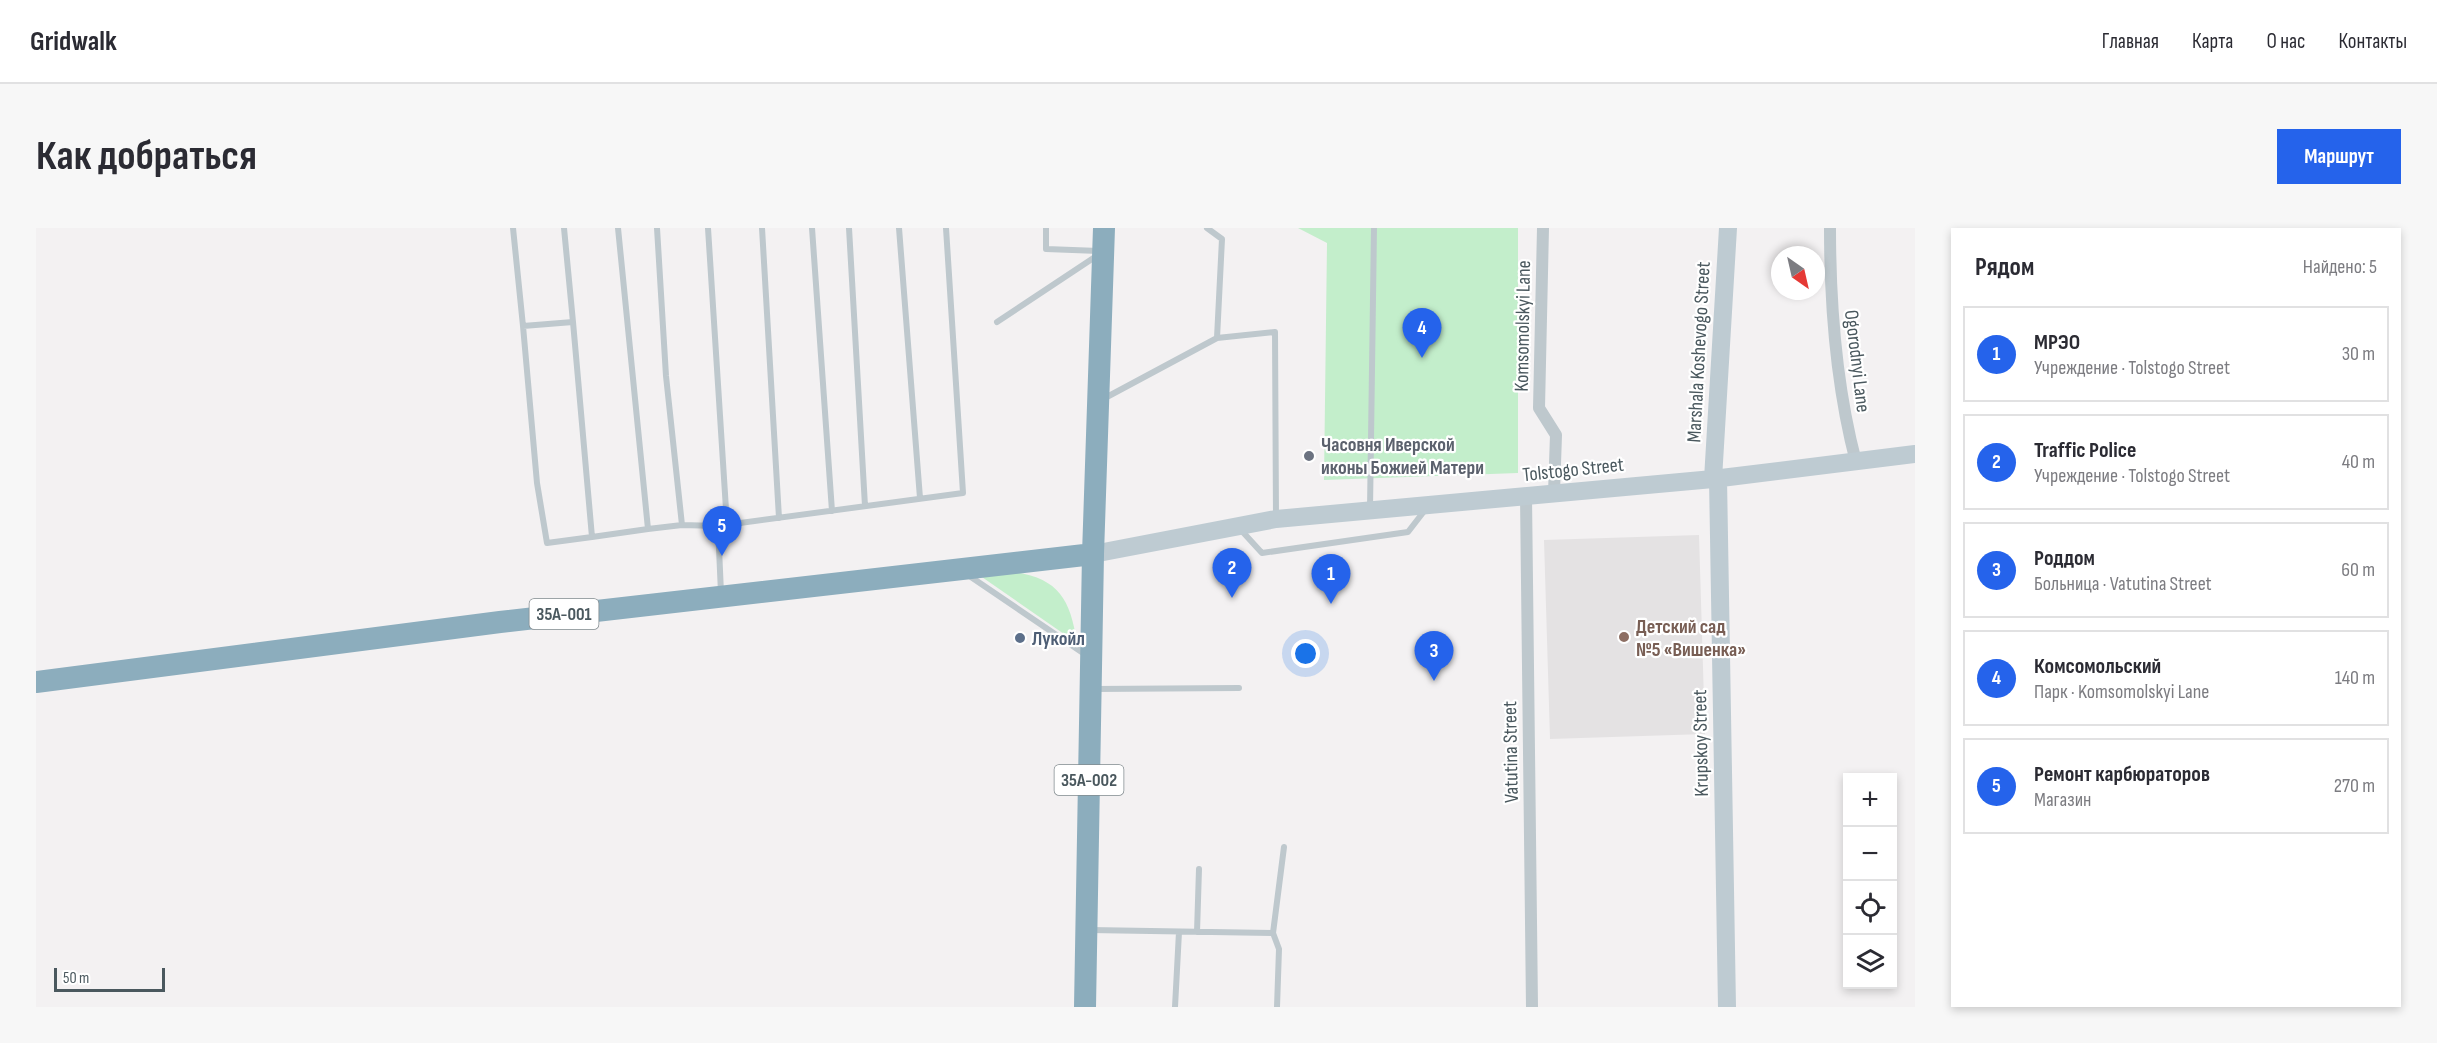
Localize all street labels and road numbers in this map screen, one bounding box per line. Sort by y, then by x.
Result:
street label: Komsomolskyi Lane [1510,260,1536,392]
street label: Marshala Koshevogo Street [1682,261,1716,443]
street label: Ogorodnyi Lane [1839,309,1875,414]
street label: Tolstogo Street [1521,453,1625,487]
road number: 35А-001 [530,599,598,629]
street label: Krupskoy Street [1688,689,1714,797]
street label: Vatutina Street [1498,701,1524,803]
road number: 35А-002 [1054,765,1124,795]

